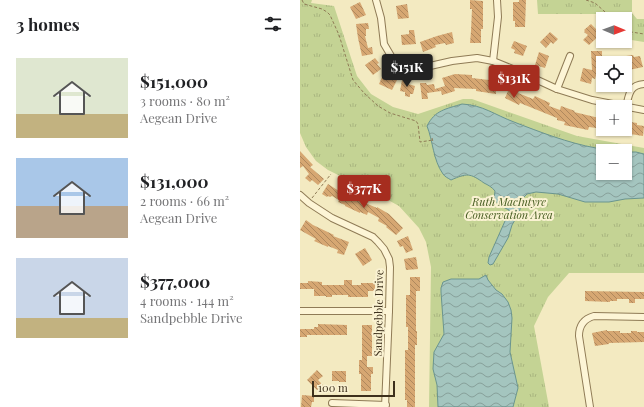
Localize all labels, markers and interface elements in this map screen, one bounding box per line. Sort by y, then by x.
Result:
north arrow [596,12,632,48]
map controls [596,12,632,180]
text: 3 homes [16,13,80,35]
icon: filters [262,13,284,35]
pin: $151K [379,54,435,88]
button: locate [596,56,632,92]
text: $151K [391,58,423,75]
pin: $131K [486,65,542,99]
text: $131K [498,69,530,86]
text: $151,000 [140,70,208,92]
icon: home [48,74,96,122]
text: 3 rooms · 80 m² [140,92,230,109]
button: + [596,100,632,136]
text: Aegean Drive [140,109,217,126]
button: − [596,144,632,180]
text: $131,000 [140,170,208,192]
icon: home [48,174,96,222]
pin: $377K [336,175,392,209]
text: $377K [347,179,381,196]
text: 2 rooms · 66 m² [140,192,229,209]
park label: Ruth MacIntyre Conservation Area [465,194,553,222]
text: Aegean Drive [140,209,217,226]
street label: Sandpebble Drive [370,269,386,357]
text: $377,000 [140,270,210,292]
icon: home [48,274,96,322]
text: 4 rooms · 144 m² [140,292,234,309]
text: Sandpebble Drive [140,309,243,326]
scale bar [312,379,395,398]
text: 100 m [318,380,348,395]

